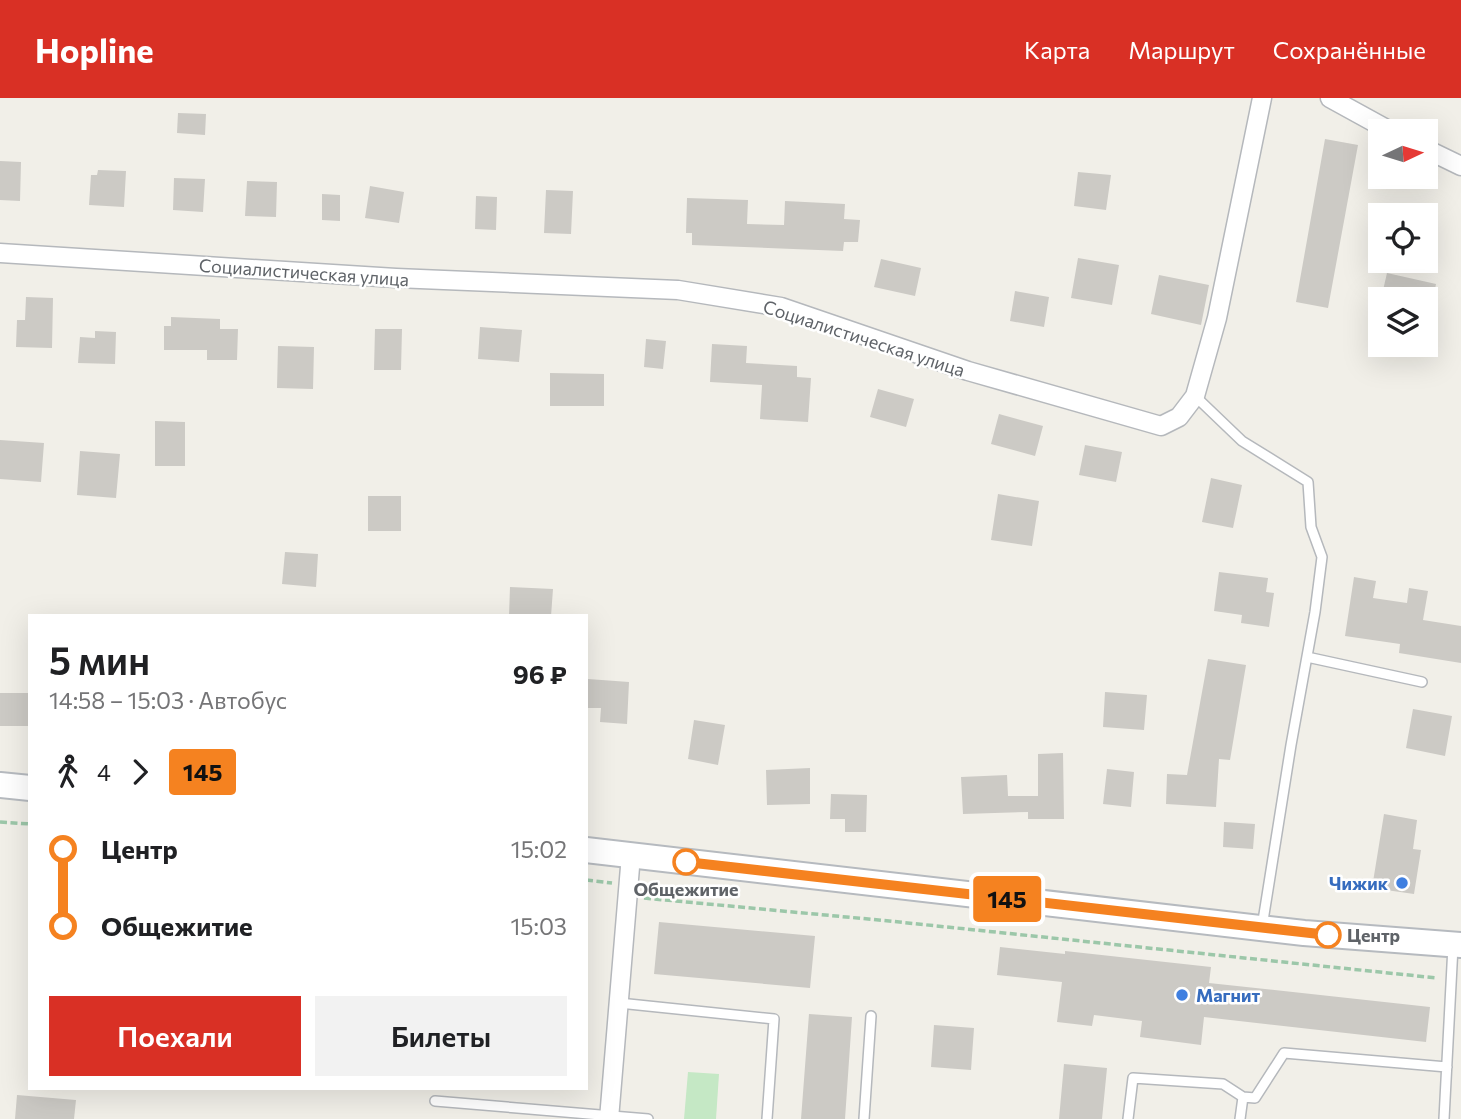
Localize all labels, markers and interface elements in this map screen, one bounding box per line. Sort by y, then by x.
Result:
text: Hopline [35,29,154,70]
text: Карта [1024,35,1090,64]
text: Маршрут [1128,35,1235,64]
text: Сохранённые [1273,35,1426,64]
north arrow [1368,119,1438,189]
map controls [1368,119,1438,357]
button: locate [1368,203,1438,273]
street label: Социалистическая улица [198,254,410,290]
button: layers [1368,287,1438,357]
street label: Социалистическая улица [760,295,968,381]
text: 5 мин [49,636,150,683]
text: 96 ₽ [513,658,567,689]
text: 14:58 – 15:03 · Автобус [49,686,287,714]
icon: walk [49,753,87,791]
icon: forward [121,753,159,791]
text: 145 [183,757,222,786]
text: 4 [97,758,111,786]
text: Центр [101,833,178,864]
text: 15:02 [511,835,567,863]
marker: Общежитие [673,849,699,875]
place label: Чижик [1329,872,1389,894]
marker: Чижик [1394,875,1410,891]
line badge: 145 [967,876,1047,922]
place label: Общежитие [633,878,739,900]
text: 145 [987,884,1027,913]
text: Общежитие [101,910,253,941]
text: 15:03 [510,912,567,940]
marker: Центр [1315,922,1341,948]
place label: Центр [1347,924,1400,946]
place label: Магнит [1196,984,1260,1006]
marker: Магнит [1174,987,1190,1003]
button: Поехали [49,996,301,1076]
button: Билеты [315,996,567,1076]

